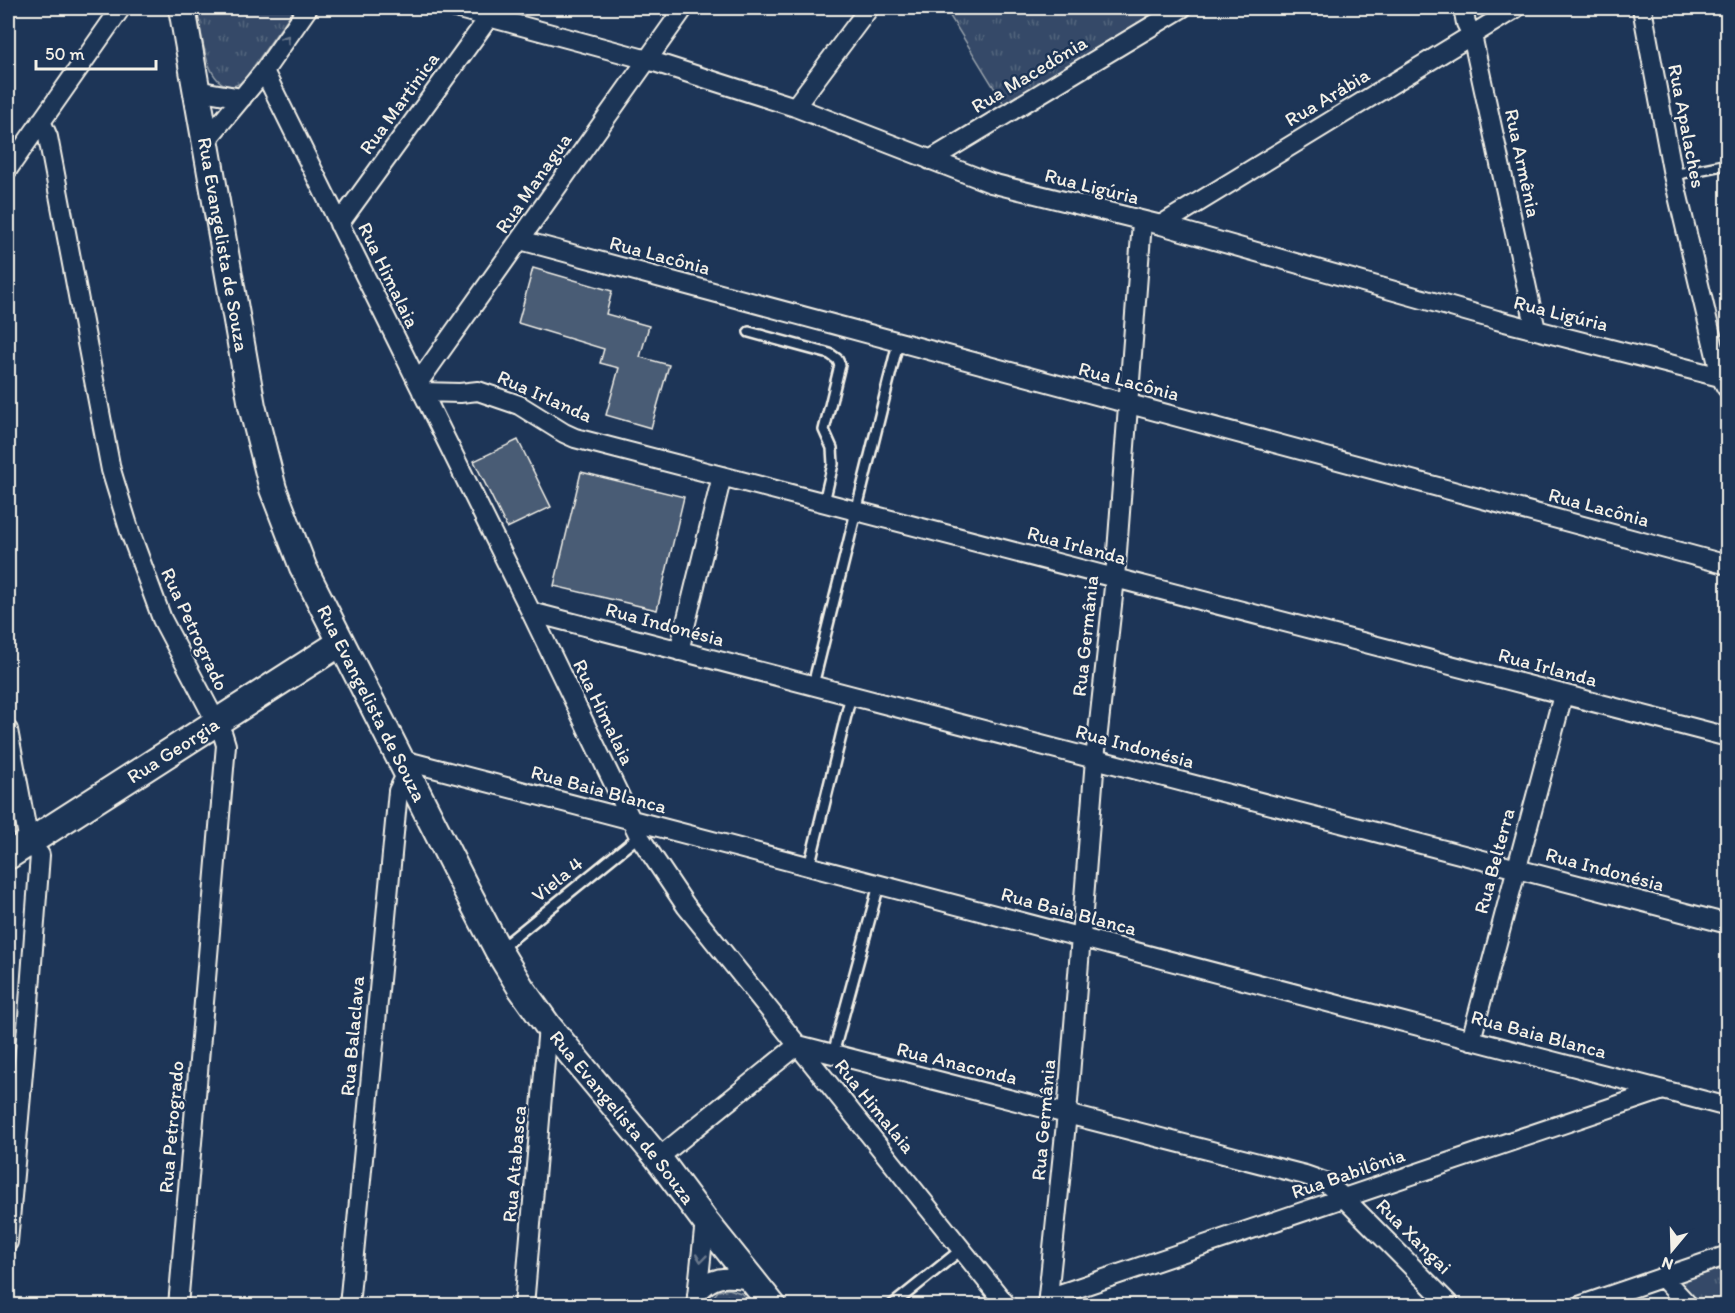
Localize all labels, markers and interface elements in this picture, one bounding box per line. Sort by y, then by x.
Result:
street label: Rua Macedônia [967,30,1092,118]
scale bar [36,33,156,71]
one-way arrow [279,35,290,46]
text: 50 m [45,43,85,65]
street label: Rua Martinica [354,47,445,159]
street label: Rua Arábia [1280,62,1374,132]
street label: Rua Apalaches [1663,62,1711,190]
street label: Rua Armênia [1500,107,1546,220]
street label: Rua Managua [490,128,577,238]
street label: Rua Evangelista de Souza [193,135,254,354]
street label: Rua Ligúria [1042,163,1142,209]
street label: Rua Himalaia [353,218,425,332]
street label: Rua Lacônia [607,230,713,280]
street label: Rua Ligúria [1511,290,1611,336]
street label: Rua Lacônia [1076,356,1182,406]
street label: Rua Irlanda [494,364,597,428]
street label: Rua Lacônia [1546,482,1652,532]
street label: Rua Irlanda [1025,520,1130,570]
street label: Rua Petrogrado [156,564,234,694]
street label: Rua Germânia [1067,574,1103,698]
street label: Rua Indonésia [603,597,727,651]
street label: Rua Evangelista de Souza [312,601,432,806]
street label: Rua Irlanda [1496,642,1601,692]
street label: Rua Himalaia [568,655,640,769]
street label: Rua Georgia [122,711,224,789]
street label: Rua Indonésia [1073,719,1197,773]
street label: Rua Baia Blanca [528,759,670,819]
street label: Rua Belterra [1468,806,1520,916]
street label: Rua Indonésia [1543,842,1667,896]
street label: Viela 4 [527,851,587,907]
street label: Rua Baia Blanca [998,881,1140,941]
street label: Rua Balaclava [335,974,369,1097]
street label: Rua Baia Blanca [1468,1004,1610,1064]
street label: Rua Evangelista de Souza [545,1025,701,1210]
street label: Rua Anaconda [894,1036,1020,1090]
street label: Rua Himalaia [830,1054,921,1159]
street label: Rua Germânia [1026,1058,1060,1182]
street label: Rua Petrogrado [153,1060,189,1194]
street label: Rua Atabasca [497,1104,531,1223]
street label: Rua Babilônia [1288,1142,1409,1204]
street label: Rua Xangai [1371,1193,1457,1279]
north arrow [1642,1220,1702,1280]
one-way arrow [695,1253,708,1262]
text: N [1659,1253,1675,1274]

